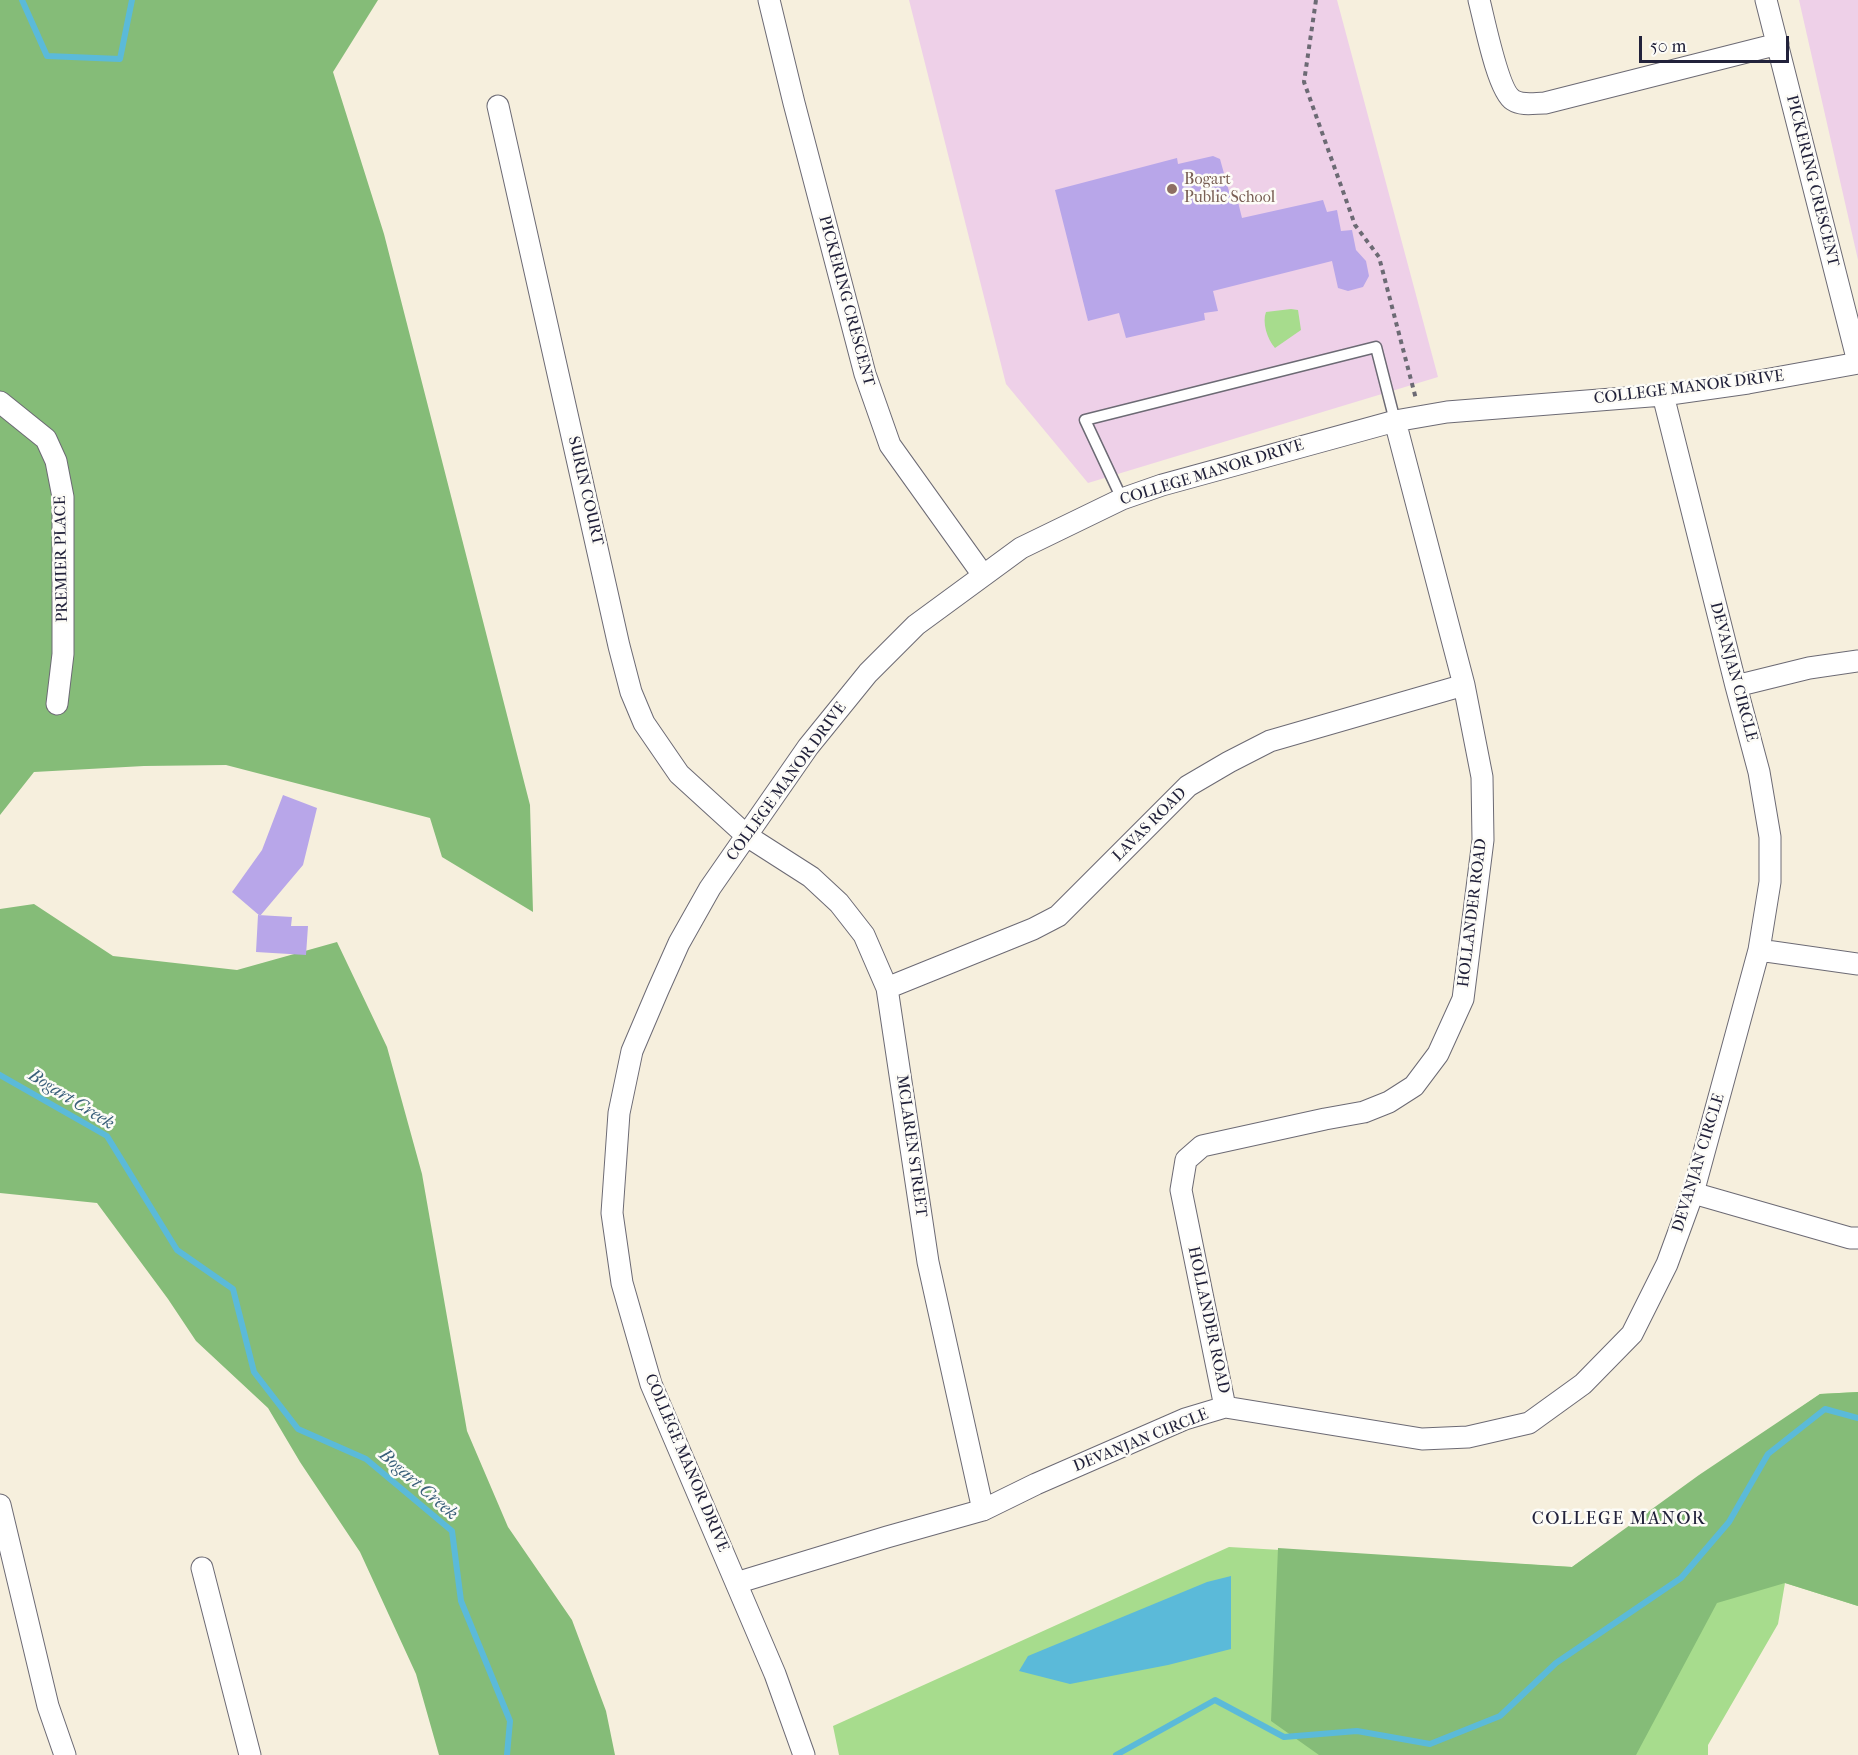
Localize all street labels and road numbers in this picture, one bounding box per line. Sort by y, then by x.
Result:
street label: PICKERING CRESCENT [1781,93,1843,269]
street label: PICKERING CRESCENT [814,213,878,389]
street label: COLLEGE MANOR DRIVE [1593,367,1785,409]
street label: SURIN COURT [563,434,607,548]
street label: COLLEGE MANOR DRIVE [1118,436,1306,510]
street label: PREMIER PLACE [51,495,73,623]
street label: DEVANJAN CIRCLE [1705,600,1761,744]
street label: COLLEGE MANOR DRIVE [723,699,851,865]
street label: LAVAS ROAD [1109,784,1191,866]
street label: HOLLANDER ROAD [1454,837,1492,989]
street label: MCLAREN STREET [892,1074,930,1218]
street label: DEVANJAN CIRCLE [1669,1091,1729,1235]
street label: HOLLANDER ROAD [1183,1245,1233,1395]
street label: COLLEGE MANOR DRIVE [640,1371,732,1555]
street label: DEVANJAN CIRCLE [1071,1405,1211,1477]

